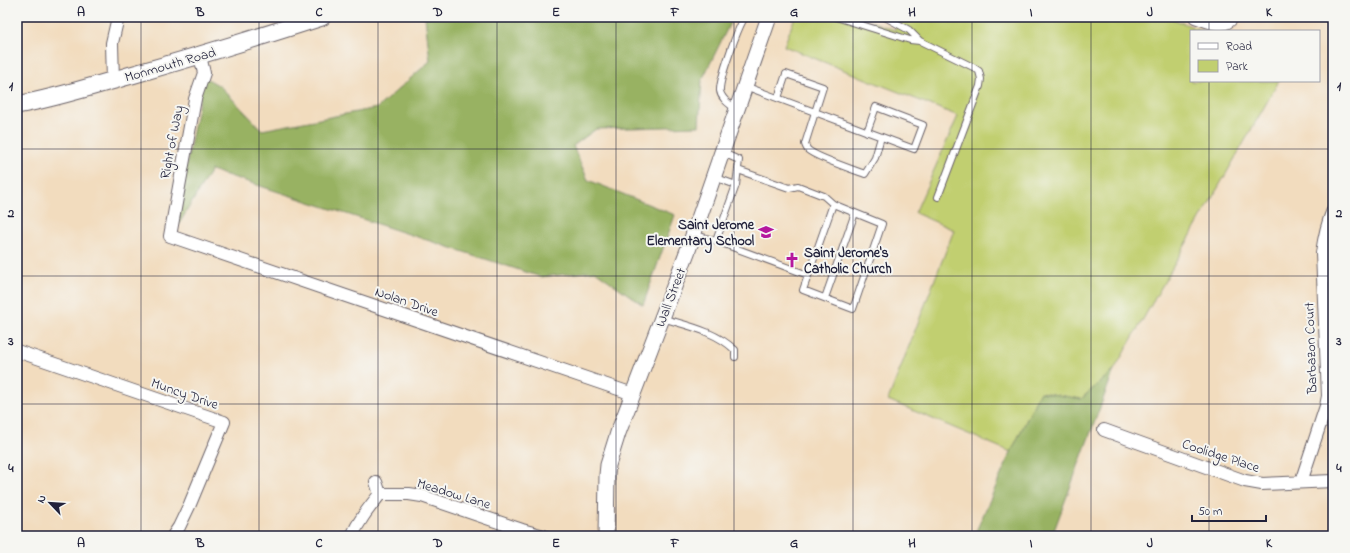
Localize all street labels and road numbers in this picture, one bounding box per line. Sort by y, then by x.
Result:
street label: Monmouth Road [122,42,219,89]
street label: Right of Way [155,104,191,181]
street label: Wall Street [651,265,692,330]
street label: Nolan Drive [372,282,442,323]
street label: Barbazon Court [1299,301,1324,395]
street label: Muncy Drive [148,373,222,417]
street label: Coolidge Place [1179,434,1263,480]
street label: Meadow Lane [414,473,494,516]

